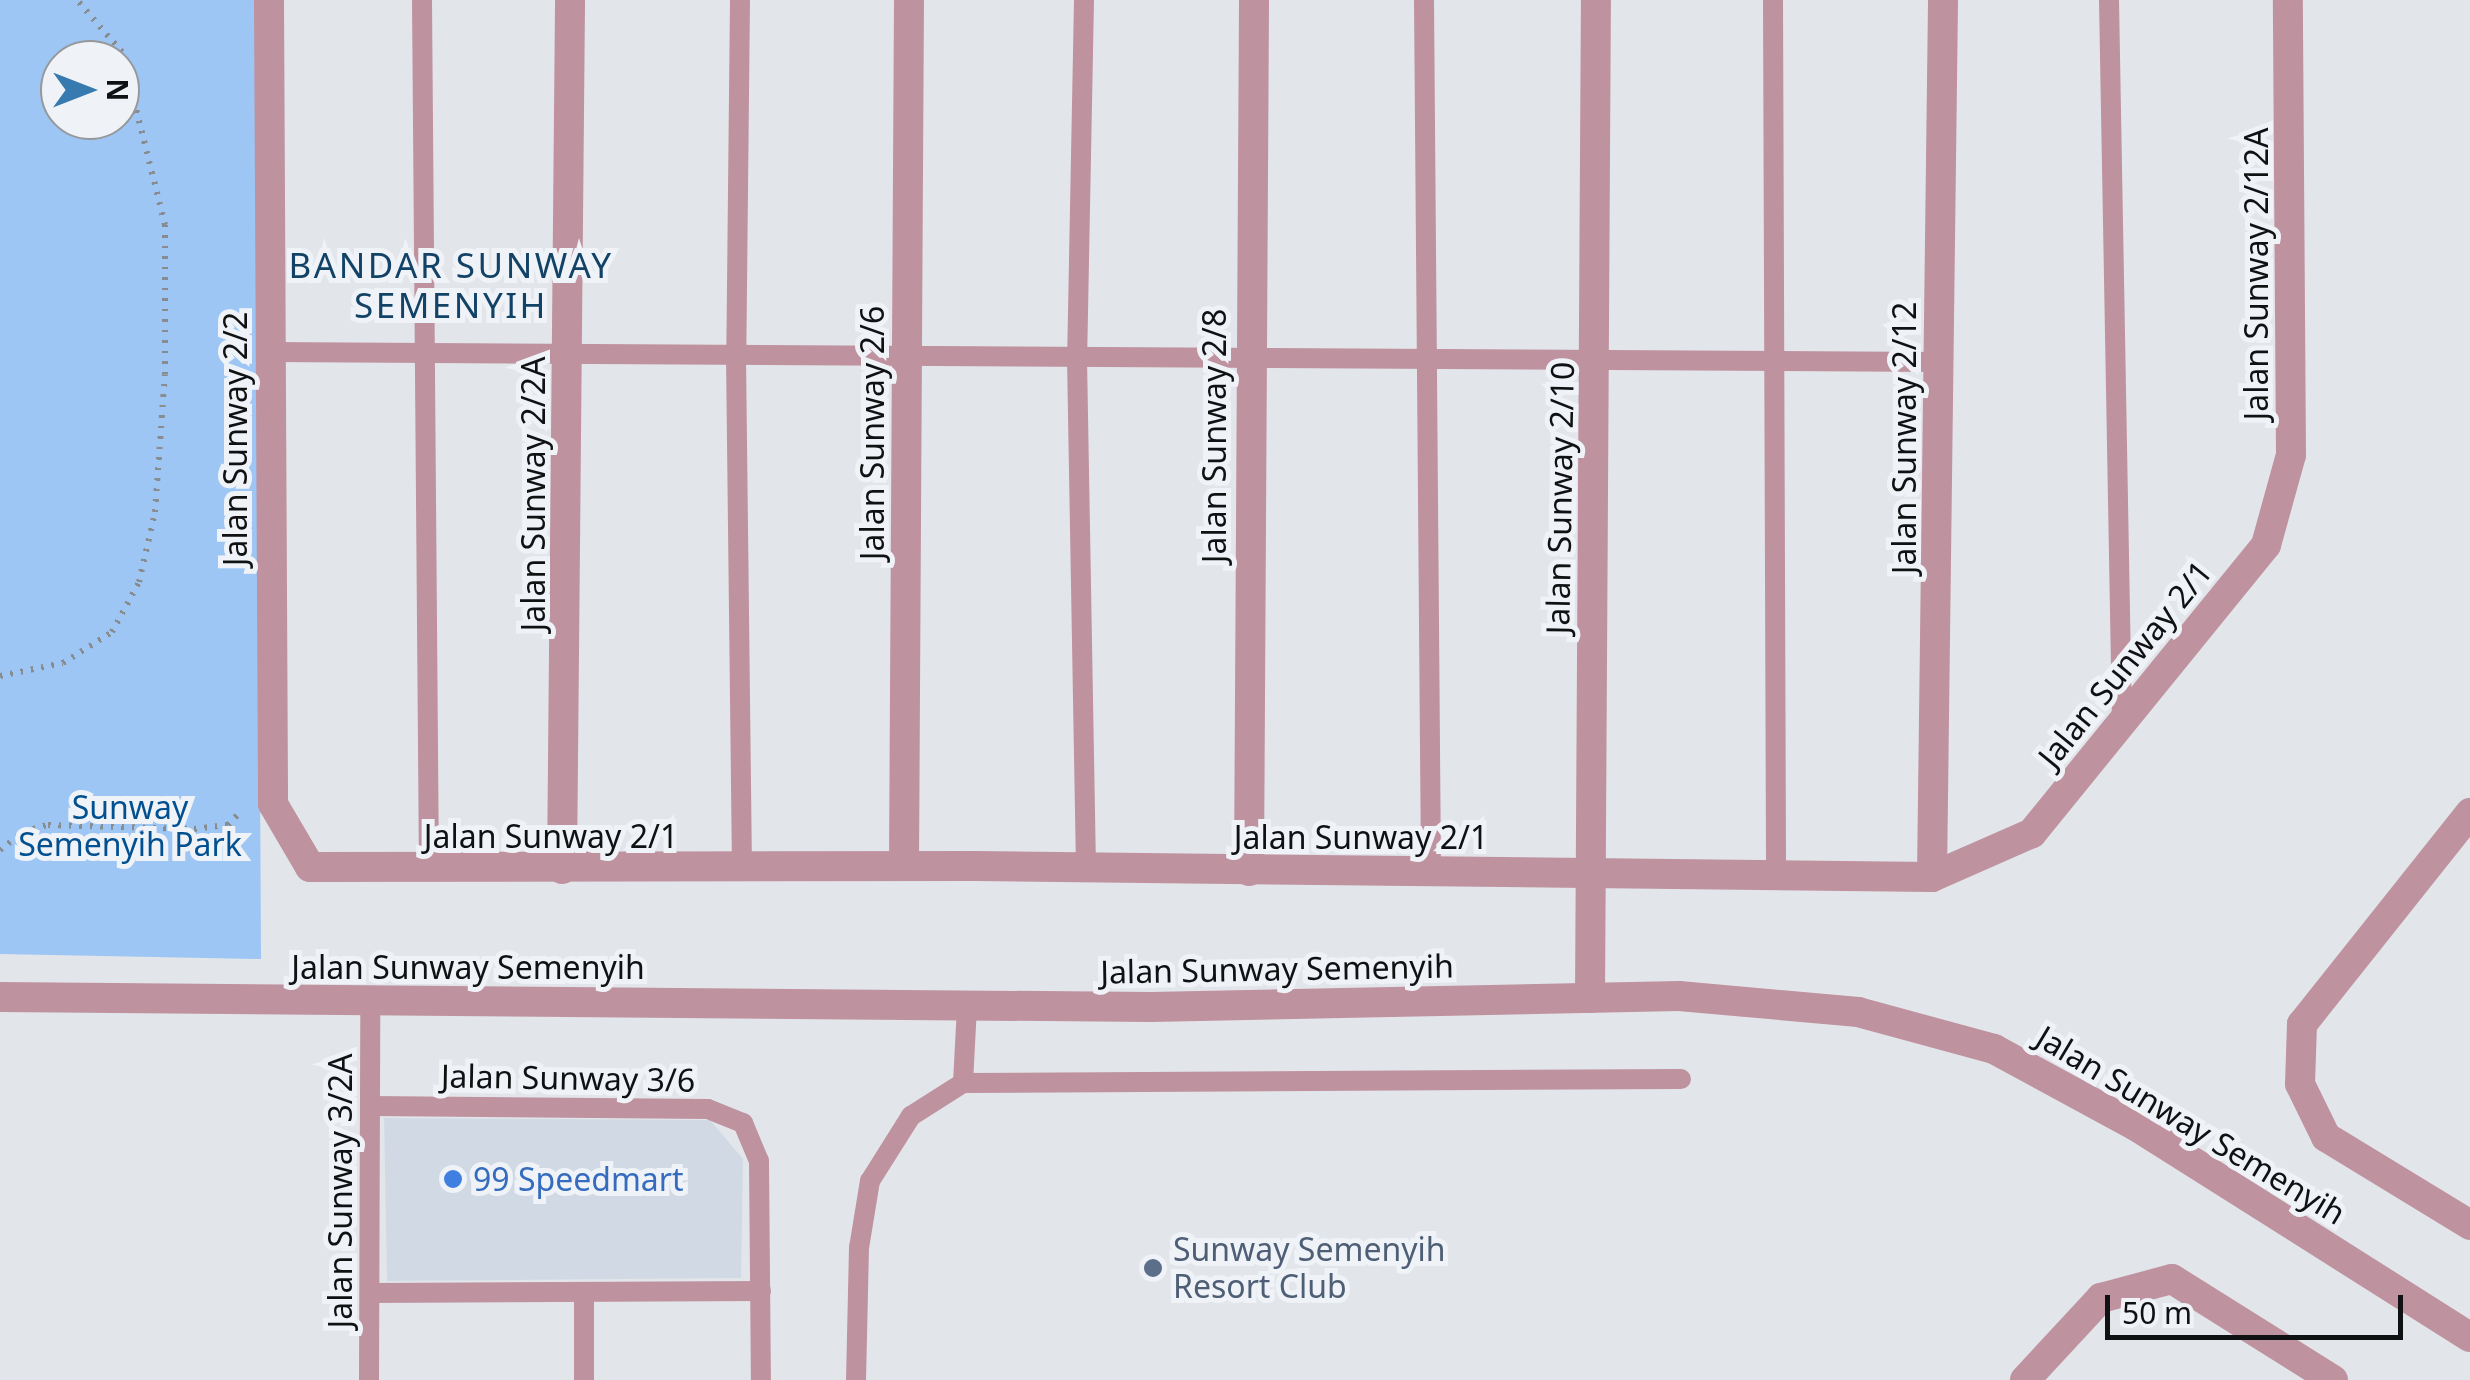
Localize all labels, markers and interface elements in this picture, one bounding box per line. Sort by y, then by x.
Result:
north arrow [40,40,140,140]
text: N [99,79,137,101]
street label: Jalan Sunway 2/12A [2237,127,2275,421]
district label: BANDAR SUNWAY SEMENYIH [289,244,613,326]
street label: Jalan Sunway 2/12 [1885,302,1923,574]
street label: Jalan Sunway 2/6 [853,306,891,560]
street label: Jalan Sunway 2/8 [1195,309,1233,563]
street label: Jalan Sunway 2/2 [216,312,254,566]
street label: Jalan Sunway 2/2A [514,357,552,631]
street label: Jalan Sunway 2/10 [1538,361,1582,635]
street label: Jalan Sunway 2/1 [2030,553,2220,775]
park label: Sunway Semenyih Park [18,789,242,864]
street label: Jalan Sunway 2/1 [424,817,678,855]
street label: Jalan Sunway 2/1 [1234,818,1488,856]
street label: Jalan Sunway Semenyih [1100,947,1454,991]
street label: Jalan Sunway Semenyih [291,948,645,986]
street label: Jalan Sunway Semenyih [2030,1017,2352,1233]
street label: Jalan Sunway 3/2A [321,1054,359,1328]
street label: Jalan Sunway 3/6 [441,1057,695,1099]
place label: 99 Speedmart [473,1160,684,1198]
marker: 99 Speedmart [442,1168,464,1190]
place label: Sunway Semenyih Resort Club [1173,1231,1446,1306]
marker: Sunway Semenyih Resort Club [1142,1257,1164,1279]
scale bar [2110,1275,2408,1337]
text: 50 m [2122,1292,2192,1333]

